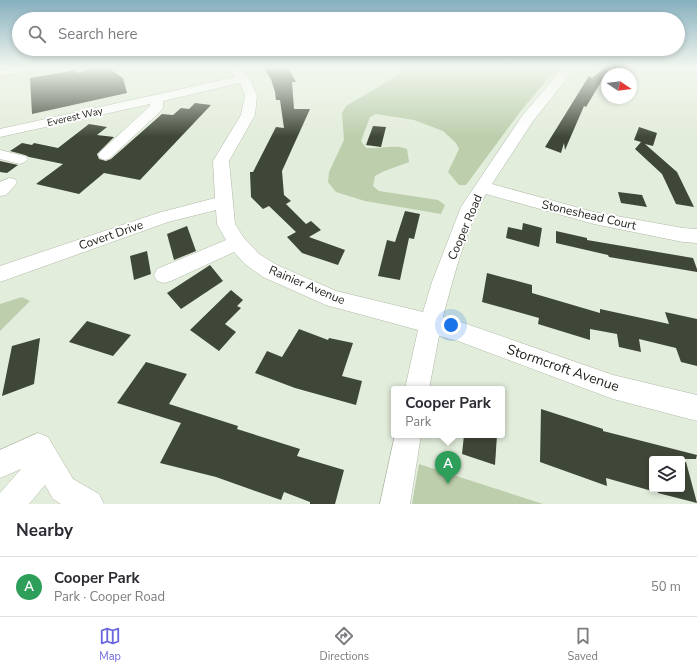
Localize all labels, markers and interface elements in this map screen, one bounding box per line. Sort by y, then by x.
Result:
search box [12,12,685,56]
icon: search [26,23,48,45]
text: Search here [58,24,138,44]
north arrow [601,68,637,104]
street label: Everest Way [46,104,105,130]
street label: Cooper Road [444,192,486,262]
street label: Stoneshead Court [540,196,639,234]
street label: Covert Drive [77,217,145,253]
street label: Rainier Avenue [266,262,348,308]
your location [441,315,461,335]
street label: Stormcroft Avenue [504,340,622,396]
popup [391,386,505,438]
text: Cooper Park [405,393,491,413]
text: Park [405,413,431,431]
pin: A [435,451,461,484]
map controls [649,456,685,492]
button: layers [649,456,685,492]
text: Nearby [16,519,73,542]
text: Cooper Park [54,568,140,588]
text: A [24,578,34,596]
text: 50 m [651,578,681,596]
text: Park · Cooper Road [54,588,165,606]
tab: Map [99,625,121,664]
tab: Directions [319,625,369,664]
tab: Saved [567,625,598,664]

